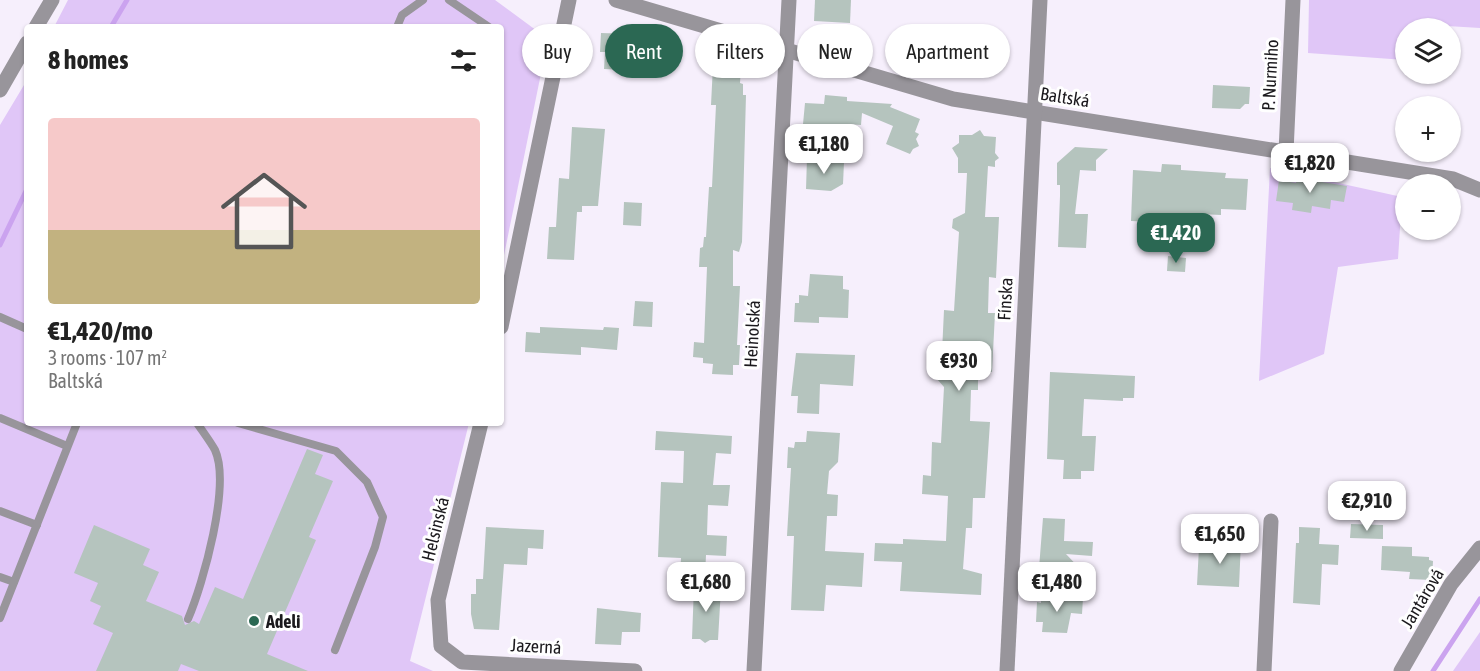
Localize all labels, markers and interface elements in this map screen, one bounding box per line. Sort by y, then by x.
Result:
map controls [1395,18,1461,240]
button: layers [1395,18,1461,84]
chip: Buy [522,24,593,78]
chip: Rent [605,24,683,78]
chip: Filters [695,24,785,78]
chip: New [797,24,873,78]
chip: Apartment [885,24,1010,78]
street label: P. Nurmiho [1258,39,1282,111]
icon: filters [447,44,480,77]
text: 8 homes [48,45,128,75]
street label: Baltská [1039,83,1091,111]
button: + [1395,96,1461,162]
pin: €1,180 [775,124,873,175]
text: €1,180 [799,132,849,155]
pin: €1,820 [1261,143,1359,194]
text: €1,820 [1285,151,1335,174]
icon: home [210,157,318,265]
button: − [1395,174,1461,240]
pin: €1,420 [1127,213,1225,264]
text: €1,420 [1151,221,1201,244]
street label: Fínska [993,277,1017,321]
street label: Heinolská [740,300,764,368]
text: €1,420/mo [48,316,153,346]
pin: €930 [923,341,995,392]
text: 3 rooms · 107 m² [48,346,167,369]
text: €930 [940,349,978,372]
text: Baltská [48,369,103,392]
pin: €2,910 [1318,481,1416,532]
text: €2,910 [1342,489,1392,512]
street label: Helsinská [417,495,453,563]
pin: €1,650 [1171,514,1269,565]
text: €1,650 [1195,522,1245,545]
pin: €1,680 [657,562,755,613]
pin: €1,480 [1008,562,1106,613]
street label: Jantárová [1396,564,1448,632]
text: €1,680 [681,570,731,593]
text: €1,480 [1032,570,1082,593]
place label: Adeli [265,611,300,632]
marker: Adeli [247,614,261,628]
street label: Jazerná [510,634,562,658]

